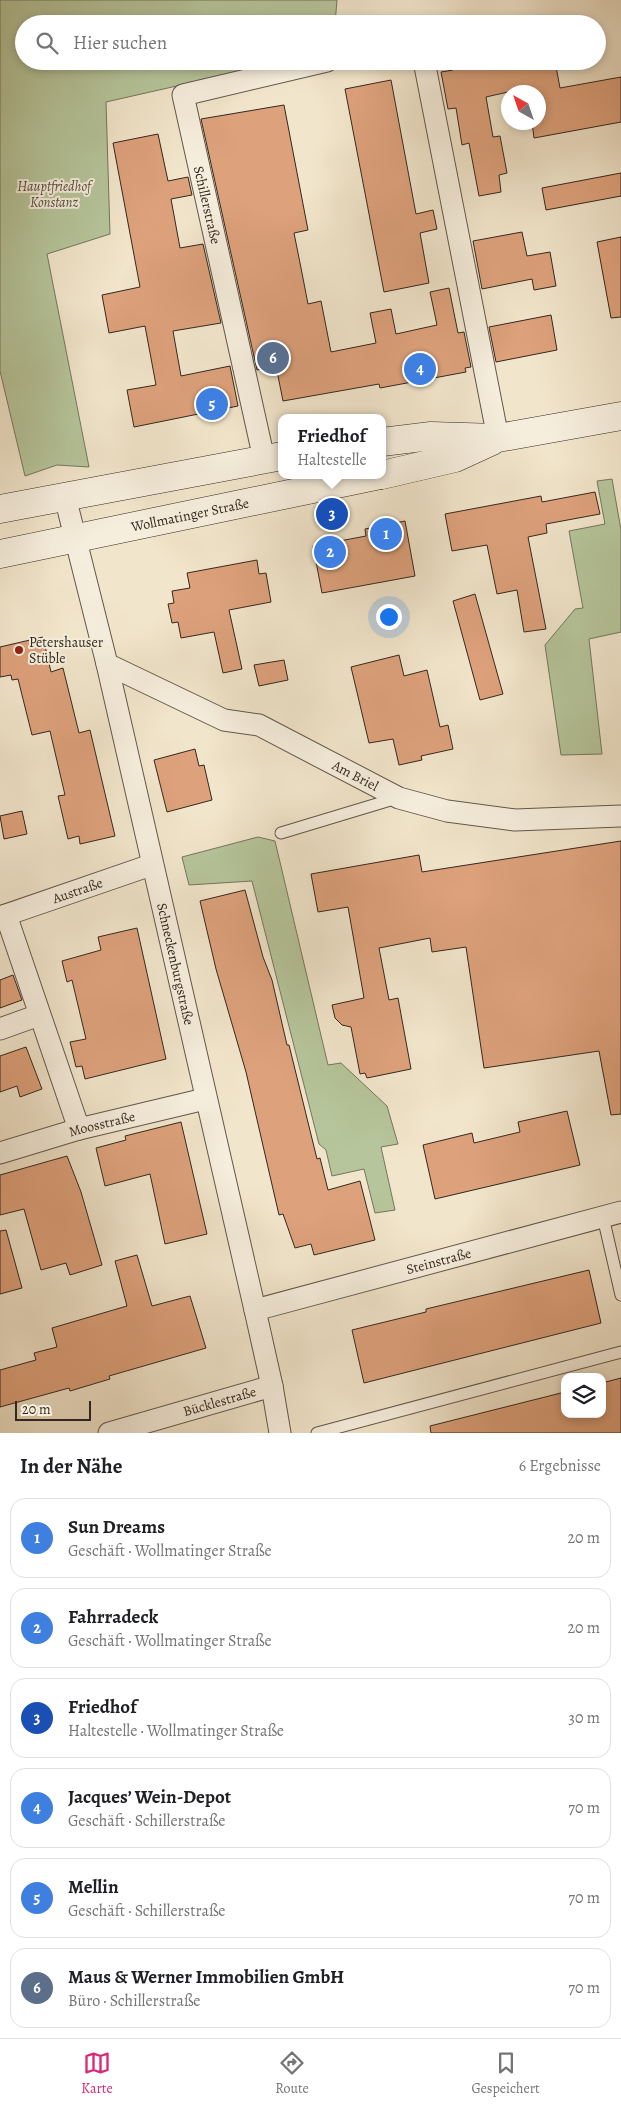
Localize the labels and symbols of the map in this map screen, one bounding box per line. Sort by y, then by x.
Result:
north arrow [501,85,546,130]
street label: Schillerstraße [189,164,225,246]
park label: Hauptfriedhof Konstanz [17,177,94,212]
pin: 6 [257,339,289,377]
pin: 4 [404,350,436,388]
pin: 5 [196,385,228,423]
street label: Wollmatinger Straße [128,493,251,536]
pin: 3 [316,495,348,533]
pin: 1 [370,515,402,553]
pin: 2 [314,533,346,571]
your location [376,604,402,630]
place label: Petershauser Stüble [29,633,104,668]
marker: Petershauser Stüble [13,644,25,656]
street label: Am Briel [328,755,382,796]
street label: Austraße [49,873,105,908]
street label: Schneckenburgstraße [153,901,199,1027]
street label: Moosstraße [66,1106,137,1141]
street label: Steinstraße [404,1243,473,1279]
street label: Bücklestraße [181,1382,258,1421]
scale bar [15,1398,91,1421]

